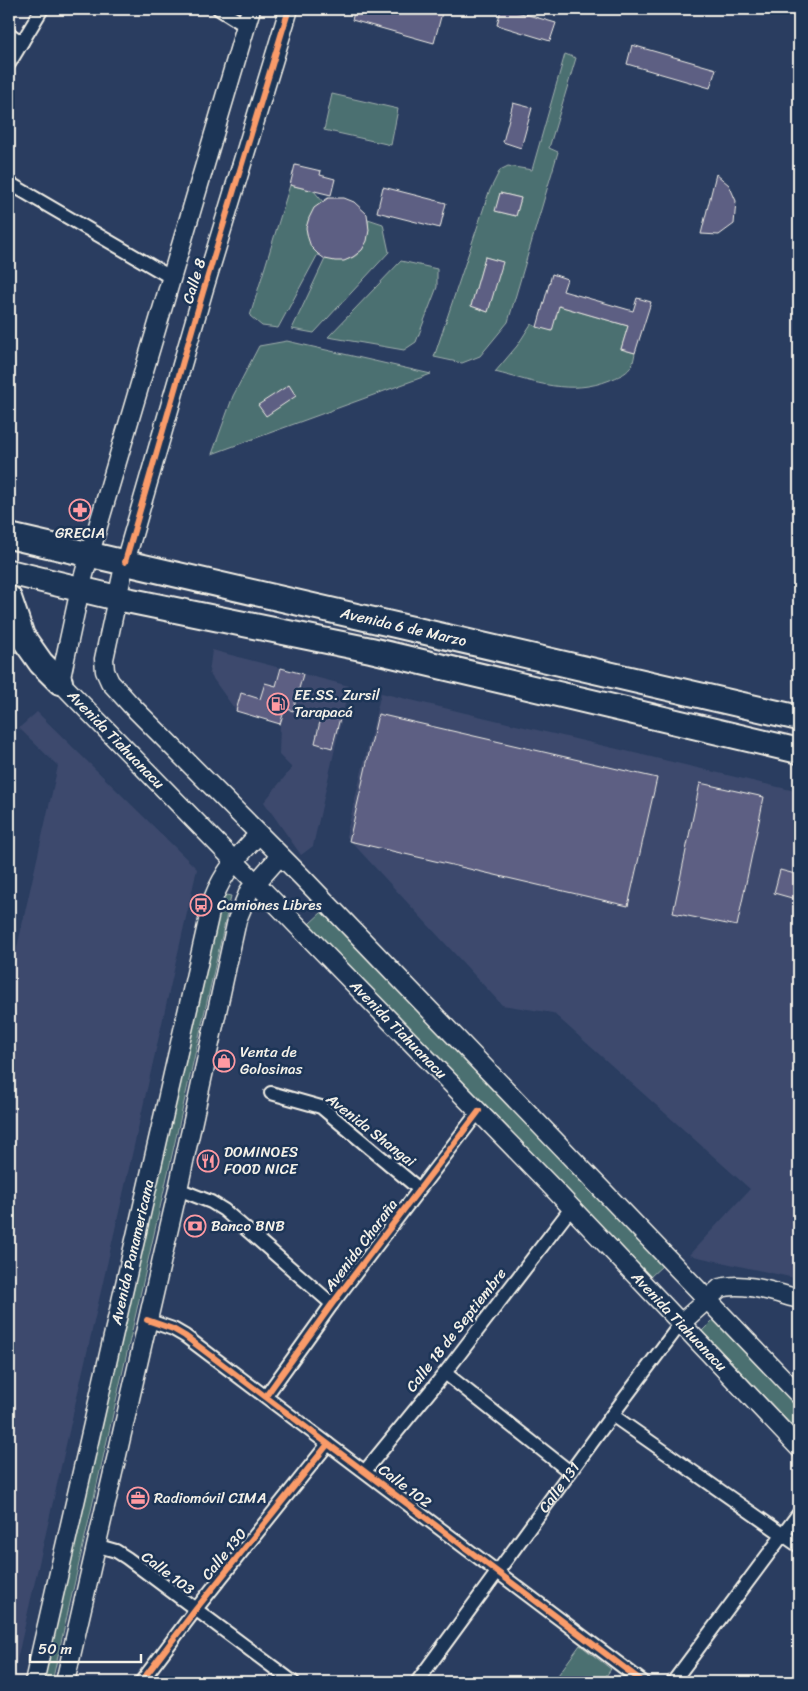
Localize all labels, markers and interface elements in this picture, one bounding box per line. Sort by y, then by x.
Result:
street label: Calle 8 [175,255,213,307]
pharmacy icon: GRECIA [68,498,92,522]
place label: GRECIA [55,520,105,546]
street label: Avenida 6 de Marzo [337,600,470,654]
place label: EE.SS. Zursil Tarapacá [294,682,381,725]
street label: Avenida Tiahuanacu [60,683,171,795]
fuel station icon: EE.SS. Zursil Tarapacá [266,692,290,716]
place label: Camiones Libres [217,892,323,918]
bus stop icon: Camiones Libres [189,893,213,917]
street label: Avenida Tiahuanacu [343,973,453,1085]
place label: Venta de Golosinas [240,1039,303,1082]
shop icon: Venta de Golosinas [212,1049,236,1073]
street label: Avenida Shangai [320,1086,422,1174]
place label: DOMINOES FOOD NICE [224,1139,299,1182]
restaurant icon: DOMINOES FOOD NICE [196,1149,220,1173]
street label: Avenida Panamericana [103,1177,162,1328]
street label: Avenida Charaña [317,1193,405,1298]
place label: Banco BNB [211,1213,285,1239]
bank icon: Banco BNB [183,1214,207,1238]
street label: Calle 18 de Septiembre [399,1262,513,1398]
street label: Avenida Tiahuanacu [624,1264,734,1378]
street label: Calle 131 [531,1456,587,1519]
street label: Calle 102 [373,1457,438,1515]
place label: Radiomóvil CIMA [154,1485,266,1511]
office icon: Radiomóvil CIMA [126,1486,150,1510]
street label: Calle 130 [195,1522,253,1586]
street label: Calle 103 [136,1544,200,1602]
scale bar [30,1631,141,1663]
text: 50 m [38,1636,73,1662]

